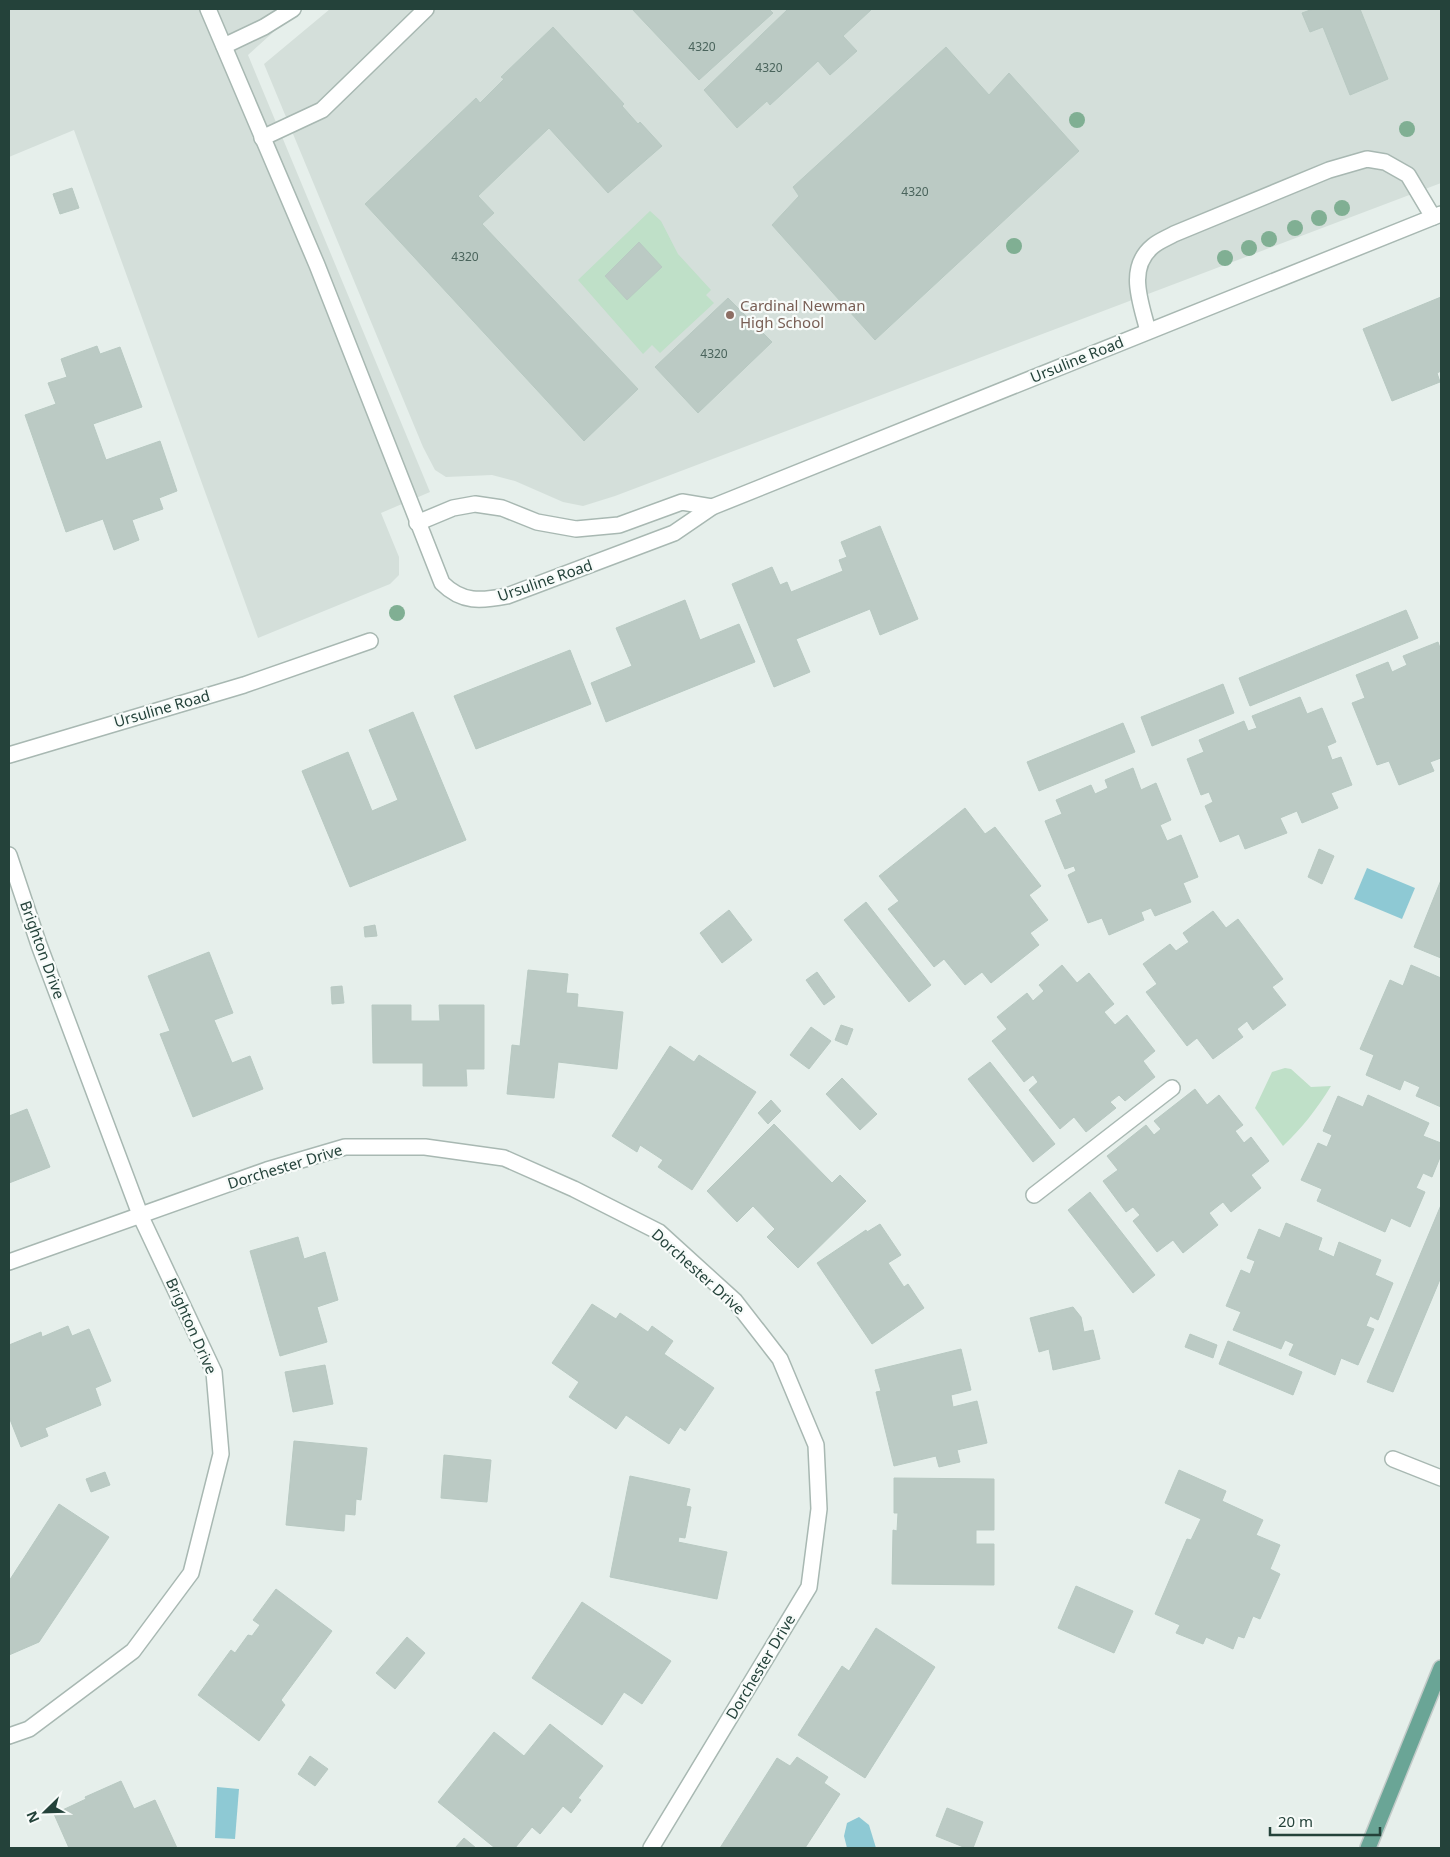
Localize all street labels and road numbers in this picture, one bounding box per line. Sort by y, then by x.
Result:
street label: Ursuline Road [1027,331,1126,387]
street label: Ursuline Road [495,554,595,606]
street label: Ursuline Road [111,685,212,731]
street label: Brighton Drive [16,898,70,1002]
street label: Dorchester Drive [225,1139,345,1193]
street label: Dorchester Drive [648,1224,750,1319]
street label: Brighton Drive [162,1274,222,1377]
street label: Dorchester Drive [721,1610,799,1723]

